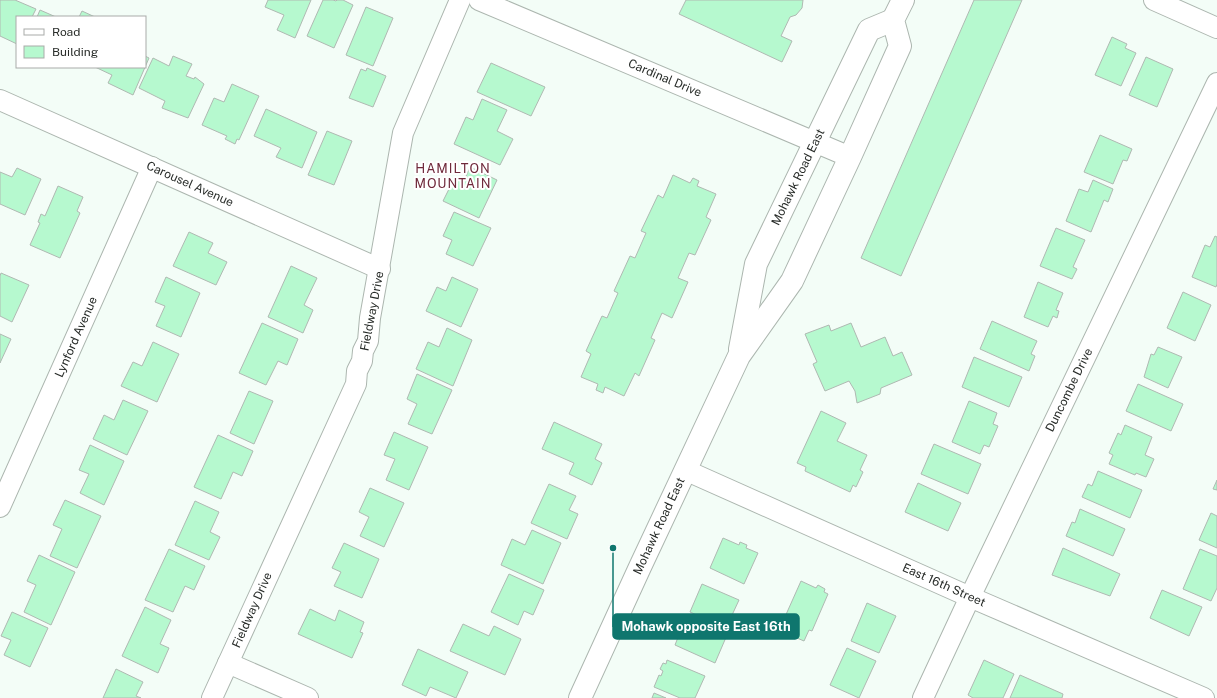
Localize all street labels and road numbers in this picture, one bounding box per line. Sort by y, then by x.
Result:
street label: Cardinal Drive [626,56,704,100]
street label: Mohawk Road East [769,126,828,228]
street label: Carousel Avenue [144,159,236,210]
street label: Fieldway Drive [357,270,387,352]
street label: Lynford Avenue [52,294,100,380]
street label: Duncombe Drive [1043,346,1095,434]
street label: Mohawk Road East [630,475,688,577]
street label: East 16th Street [900,560,988,610]
street label: Fieldway Drive [229,570,275,650]

